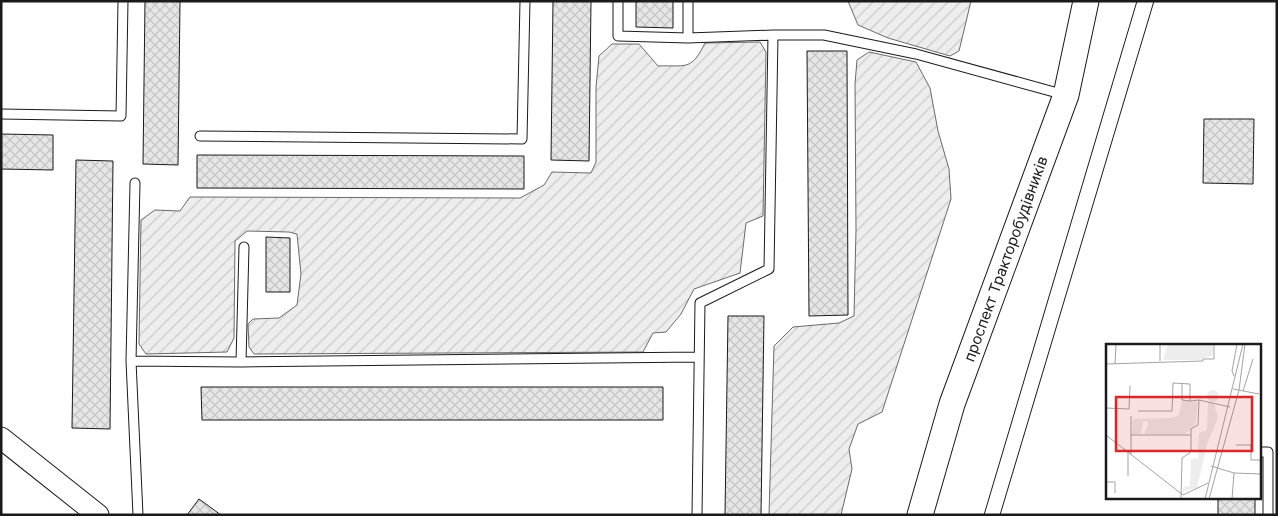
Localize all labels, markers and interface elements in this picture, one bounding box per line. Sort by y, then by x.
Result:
street label: проспект Тракторобудівників [959,154,1052,364]
inset map [1106,344,1260,498]

